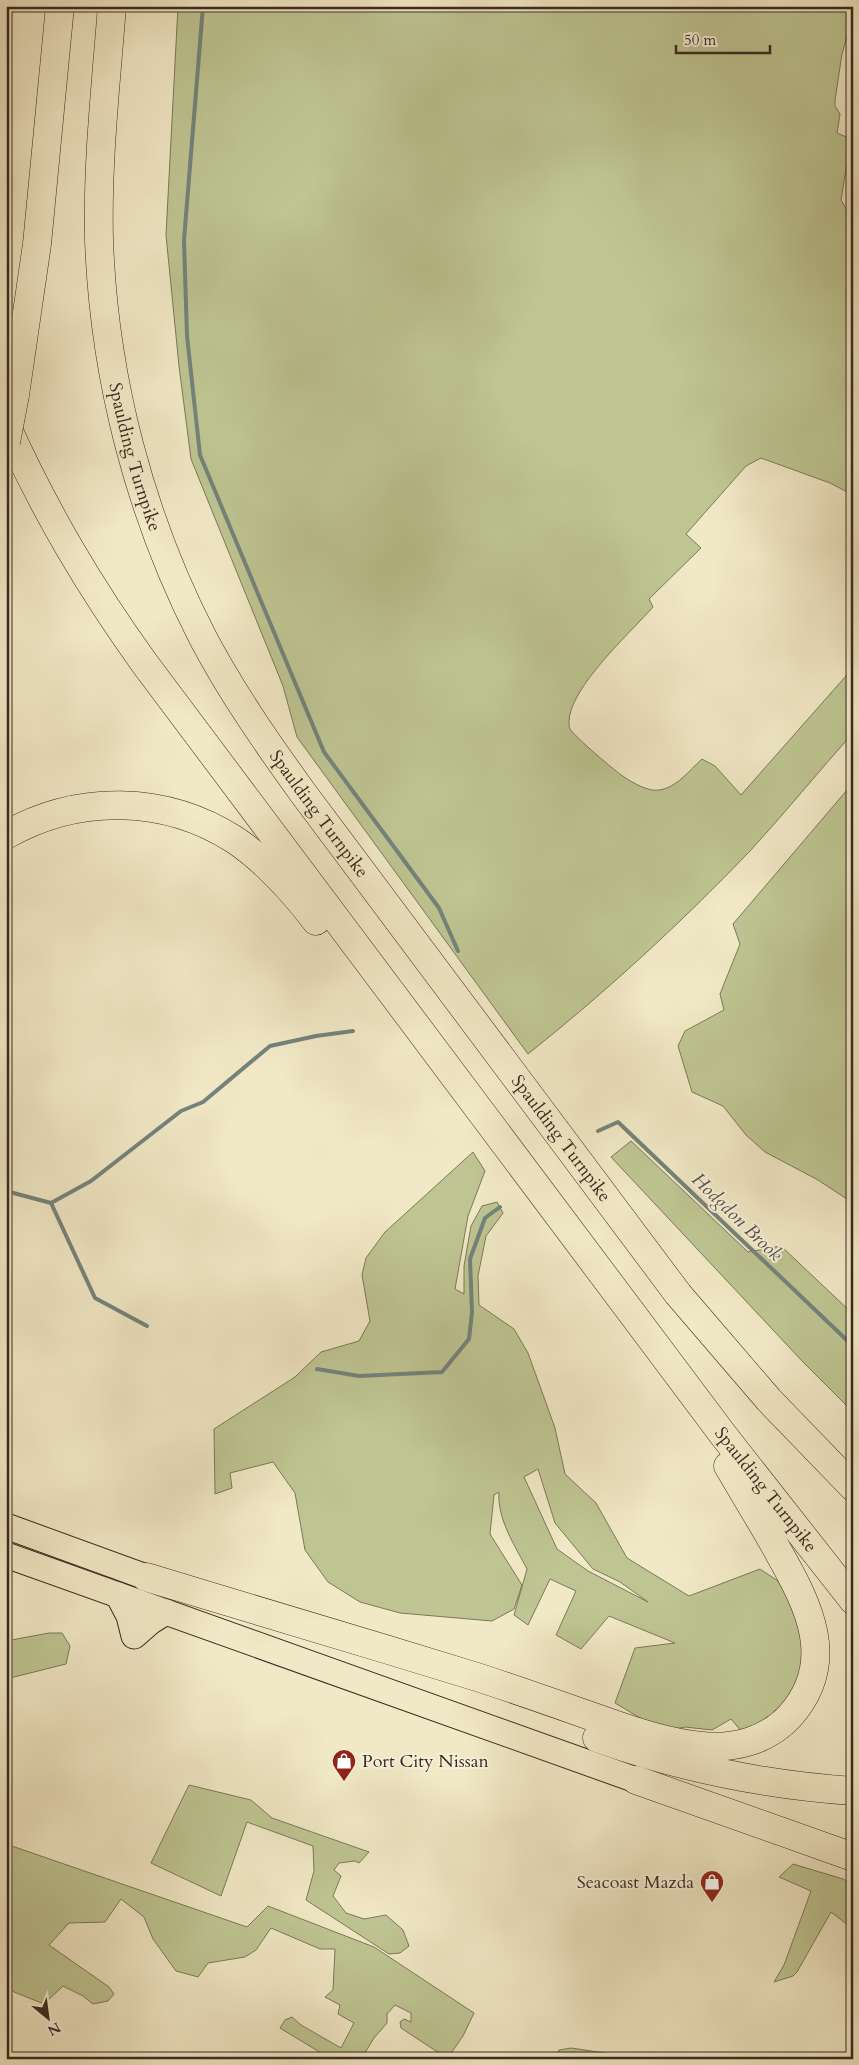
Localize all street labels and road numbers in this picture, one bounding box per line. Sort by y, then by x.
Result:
street label: Spaulding Turnpike [103,381,168,535]
street label: Spaulding Turnpike [264,745,375,883]
street label: Spaulding Turnpike [506,1070,617,1207]
street label: Spaulding Turnpike [709,1422,823,1557]

